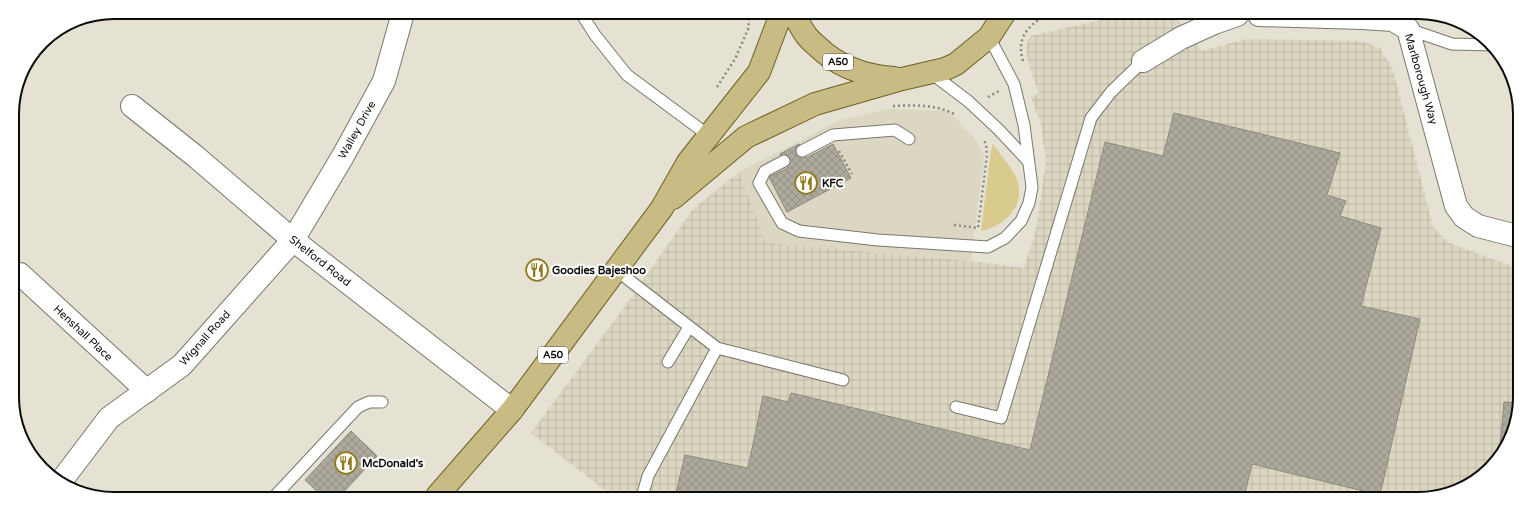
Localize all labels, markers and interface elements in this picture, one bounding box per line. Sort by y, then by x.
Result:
street label: Marlborough Way [1402,32,1440,126]
road number: A50 [823,54,853,70]
street label: Walley Drive [336,99,378,161]
restaurant icon: KFC [793,170,819,196]
place label: KFC [822,177,844,190]
street label: Shelford Road [287,233,353,289]
restaurant icon: Goodies Bajeshoo [524,257,550,283]
place label: Goodies Bajeshoo [552,264,646,278]
street label: Henshall Place [51,302,115,364]
street label: Wignall Road [177,308,233,368]
road number: A50 [538,347,568,363]
restaurant icon: McDonald's [333,450,359,476]
place label: McDonald's [362,457,424,470]

